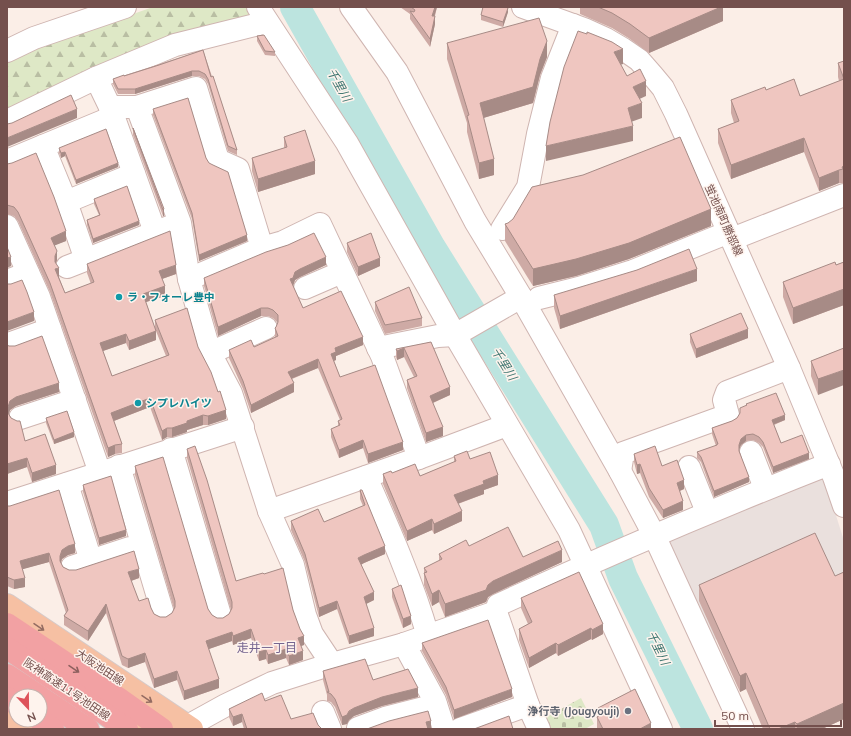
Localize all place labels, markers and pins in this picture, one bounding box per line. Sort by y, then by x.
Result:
place label: ラ・フォーレ豊中 [127,290,215,304]
marker: ラ・フォーレ豊中 [114,292,124,302]
place label: シプレハイツ [146,396,212,410]
marker: シプレハイツ [133,398,143,408]
place label: 浄行寺 (Jougyouji) [528,704,620,718]
marker: 浄行寺 (Jougyouji) [623,706,633,716]

